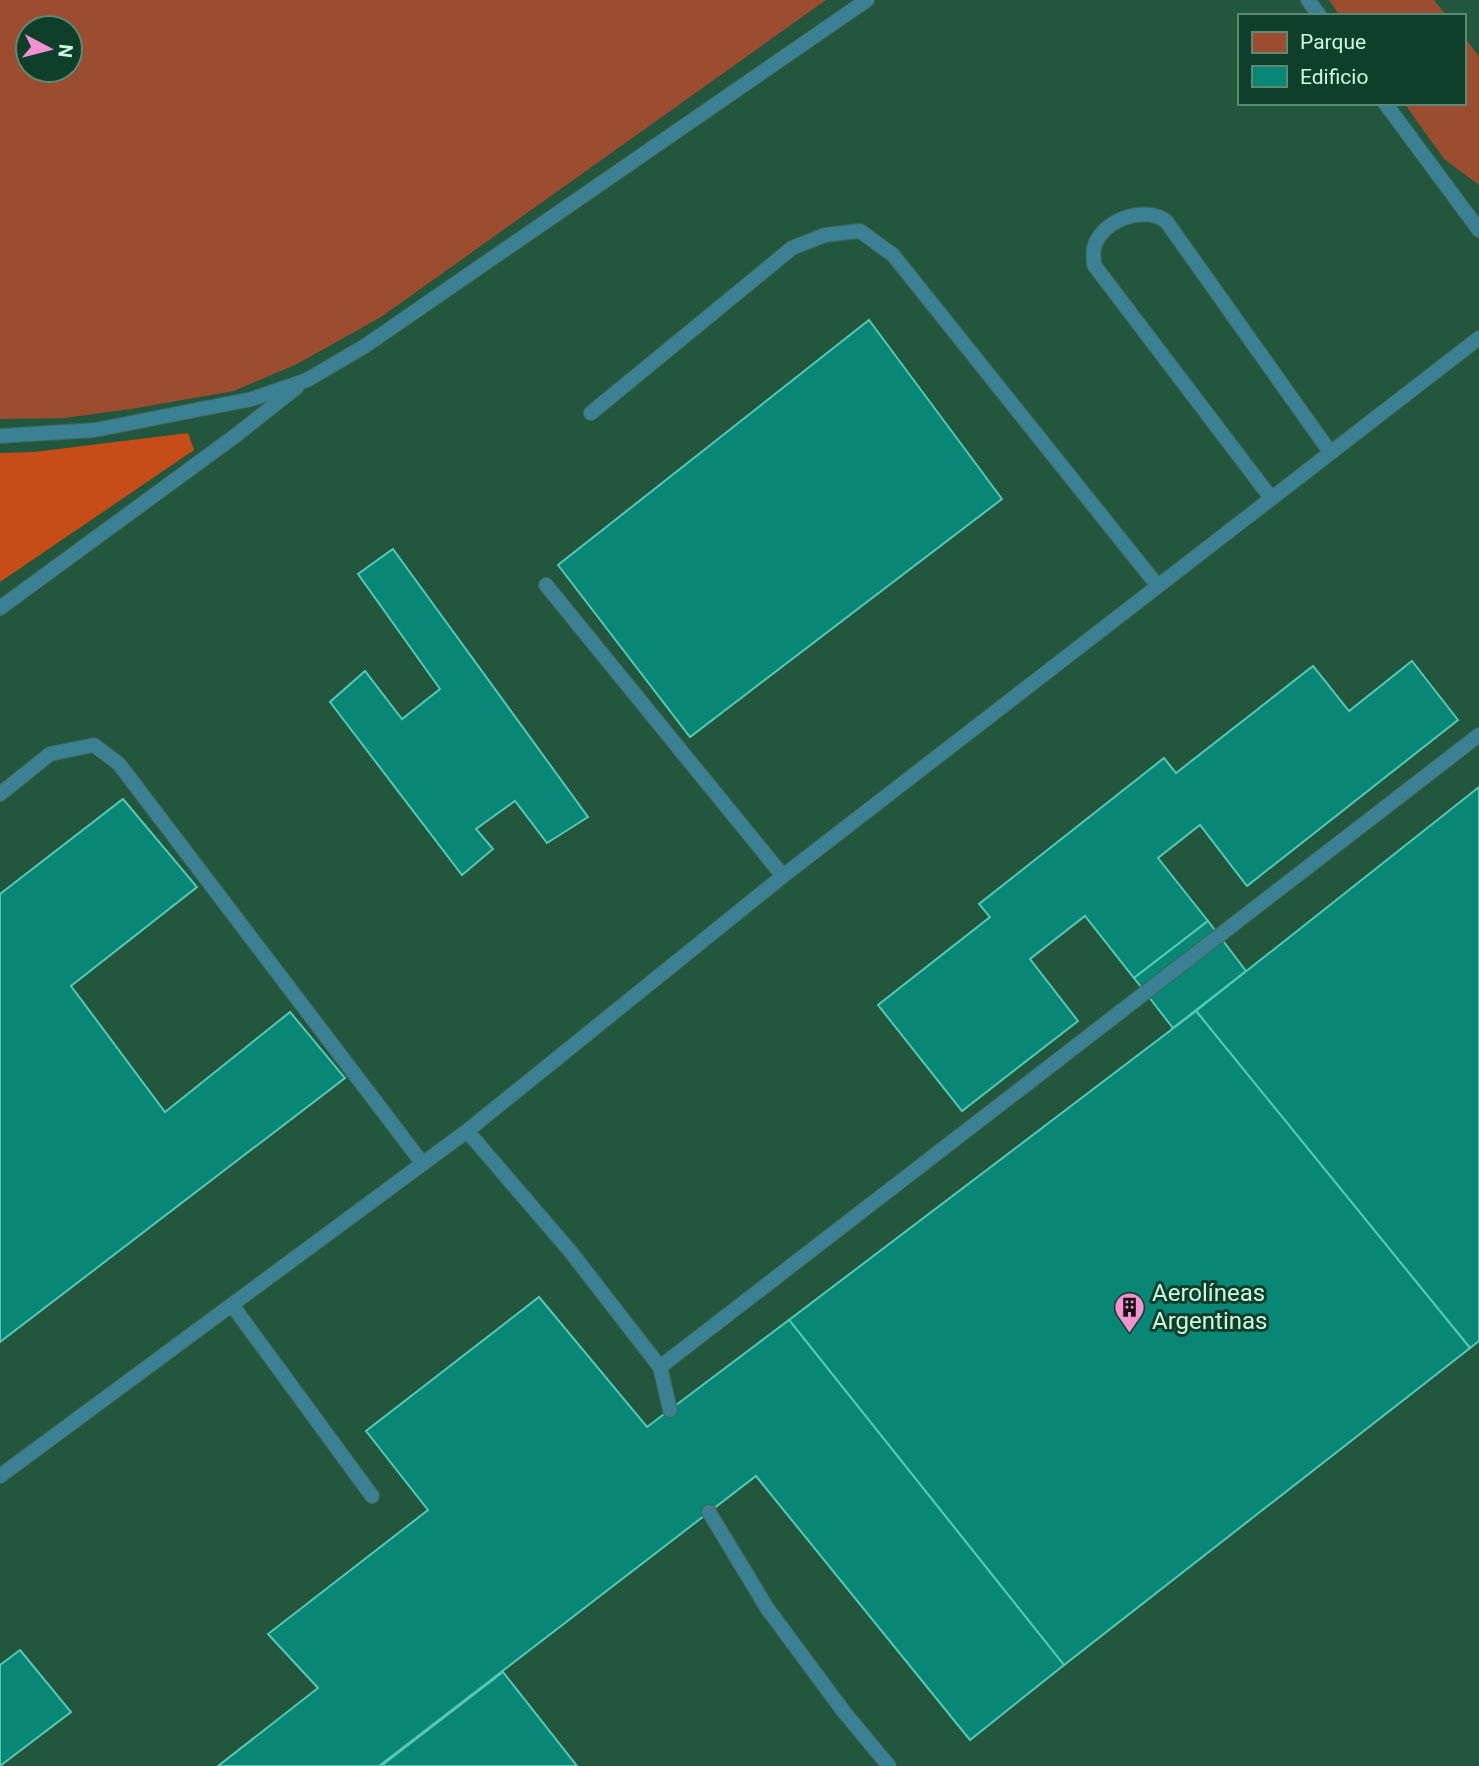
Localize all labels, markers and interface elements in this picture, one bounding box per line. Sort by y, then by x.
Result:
north arrow [14,14,84,84]
legend [1238,14,1465,105]
text: Parque [1300,30,1366,54]
text: N [53,43,78,59]
text: Edificio [1300,65,1368,89]
place label: Aerolíneas Argentinas [1152,1279,1267,1335]
building icon: Aerolíneas Argentinas [1112,1290,1146,1334]

